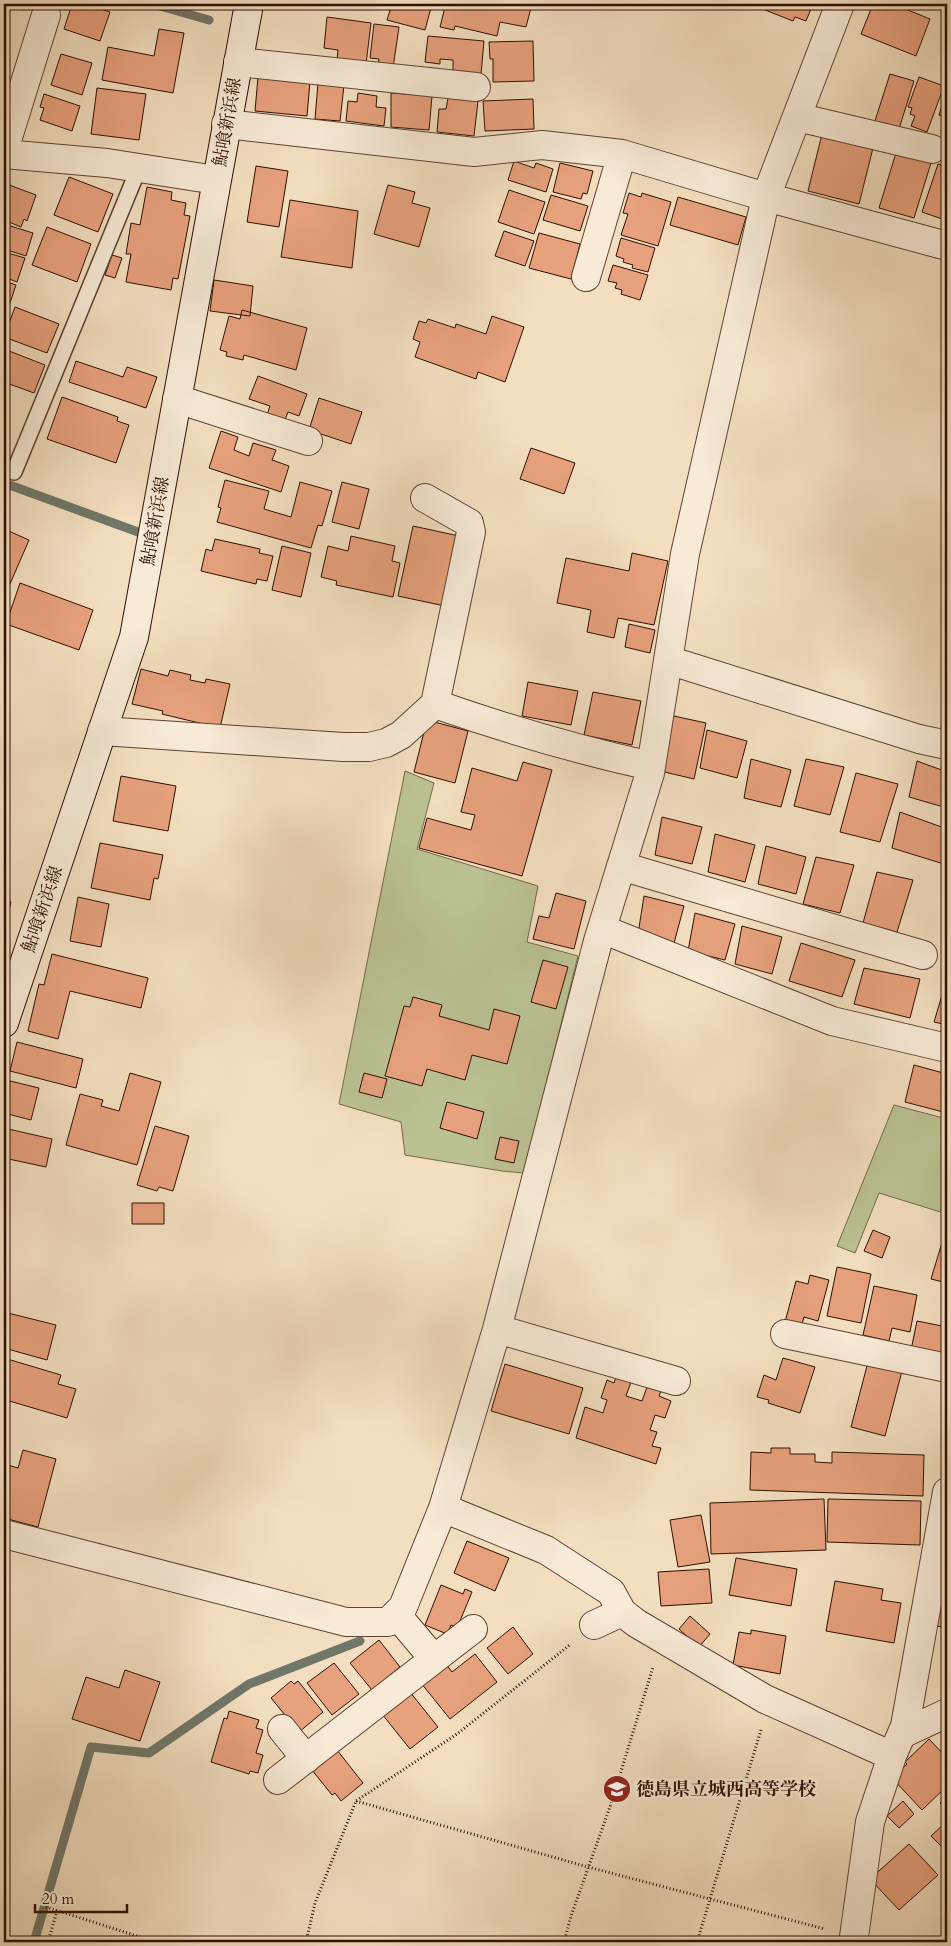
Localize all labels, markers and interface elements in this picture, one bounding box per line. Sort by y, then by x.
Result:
street label: 鮎喰新浜線 [207,76,248,169]
street label: 鮎喰新浜線 [135,475,176,568]
street label: 鮎喰新浜線 [16,863,69,956]
school or university icon: 徳島県立城西高等学校 [602,1774,632,1804]
place label: 徳島県立城西高等学校 [636,1777,816,1802]
scale bar [35,1881,128,1913]
text: 20 m [42,1889,74,1909]

